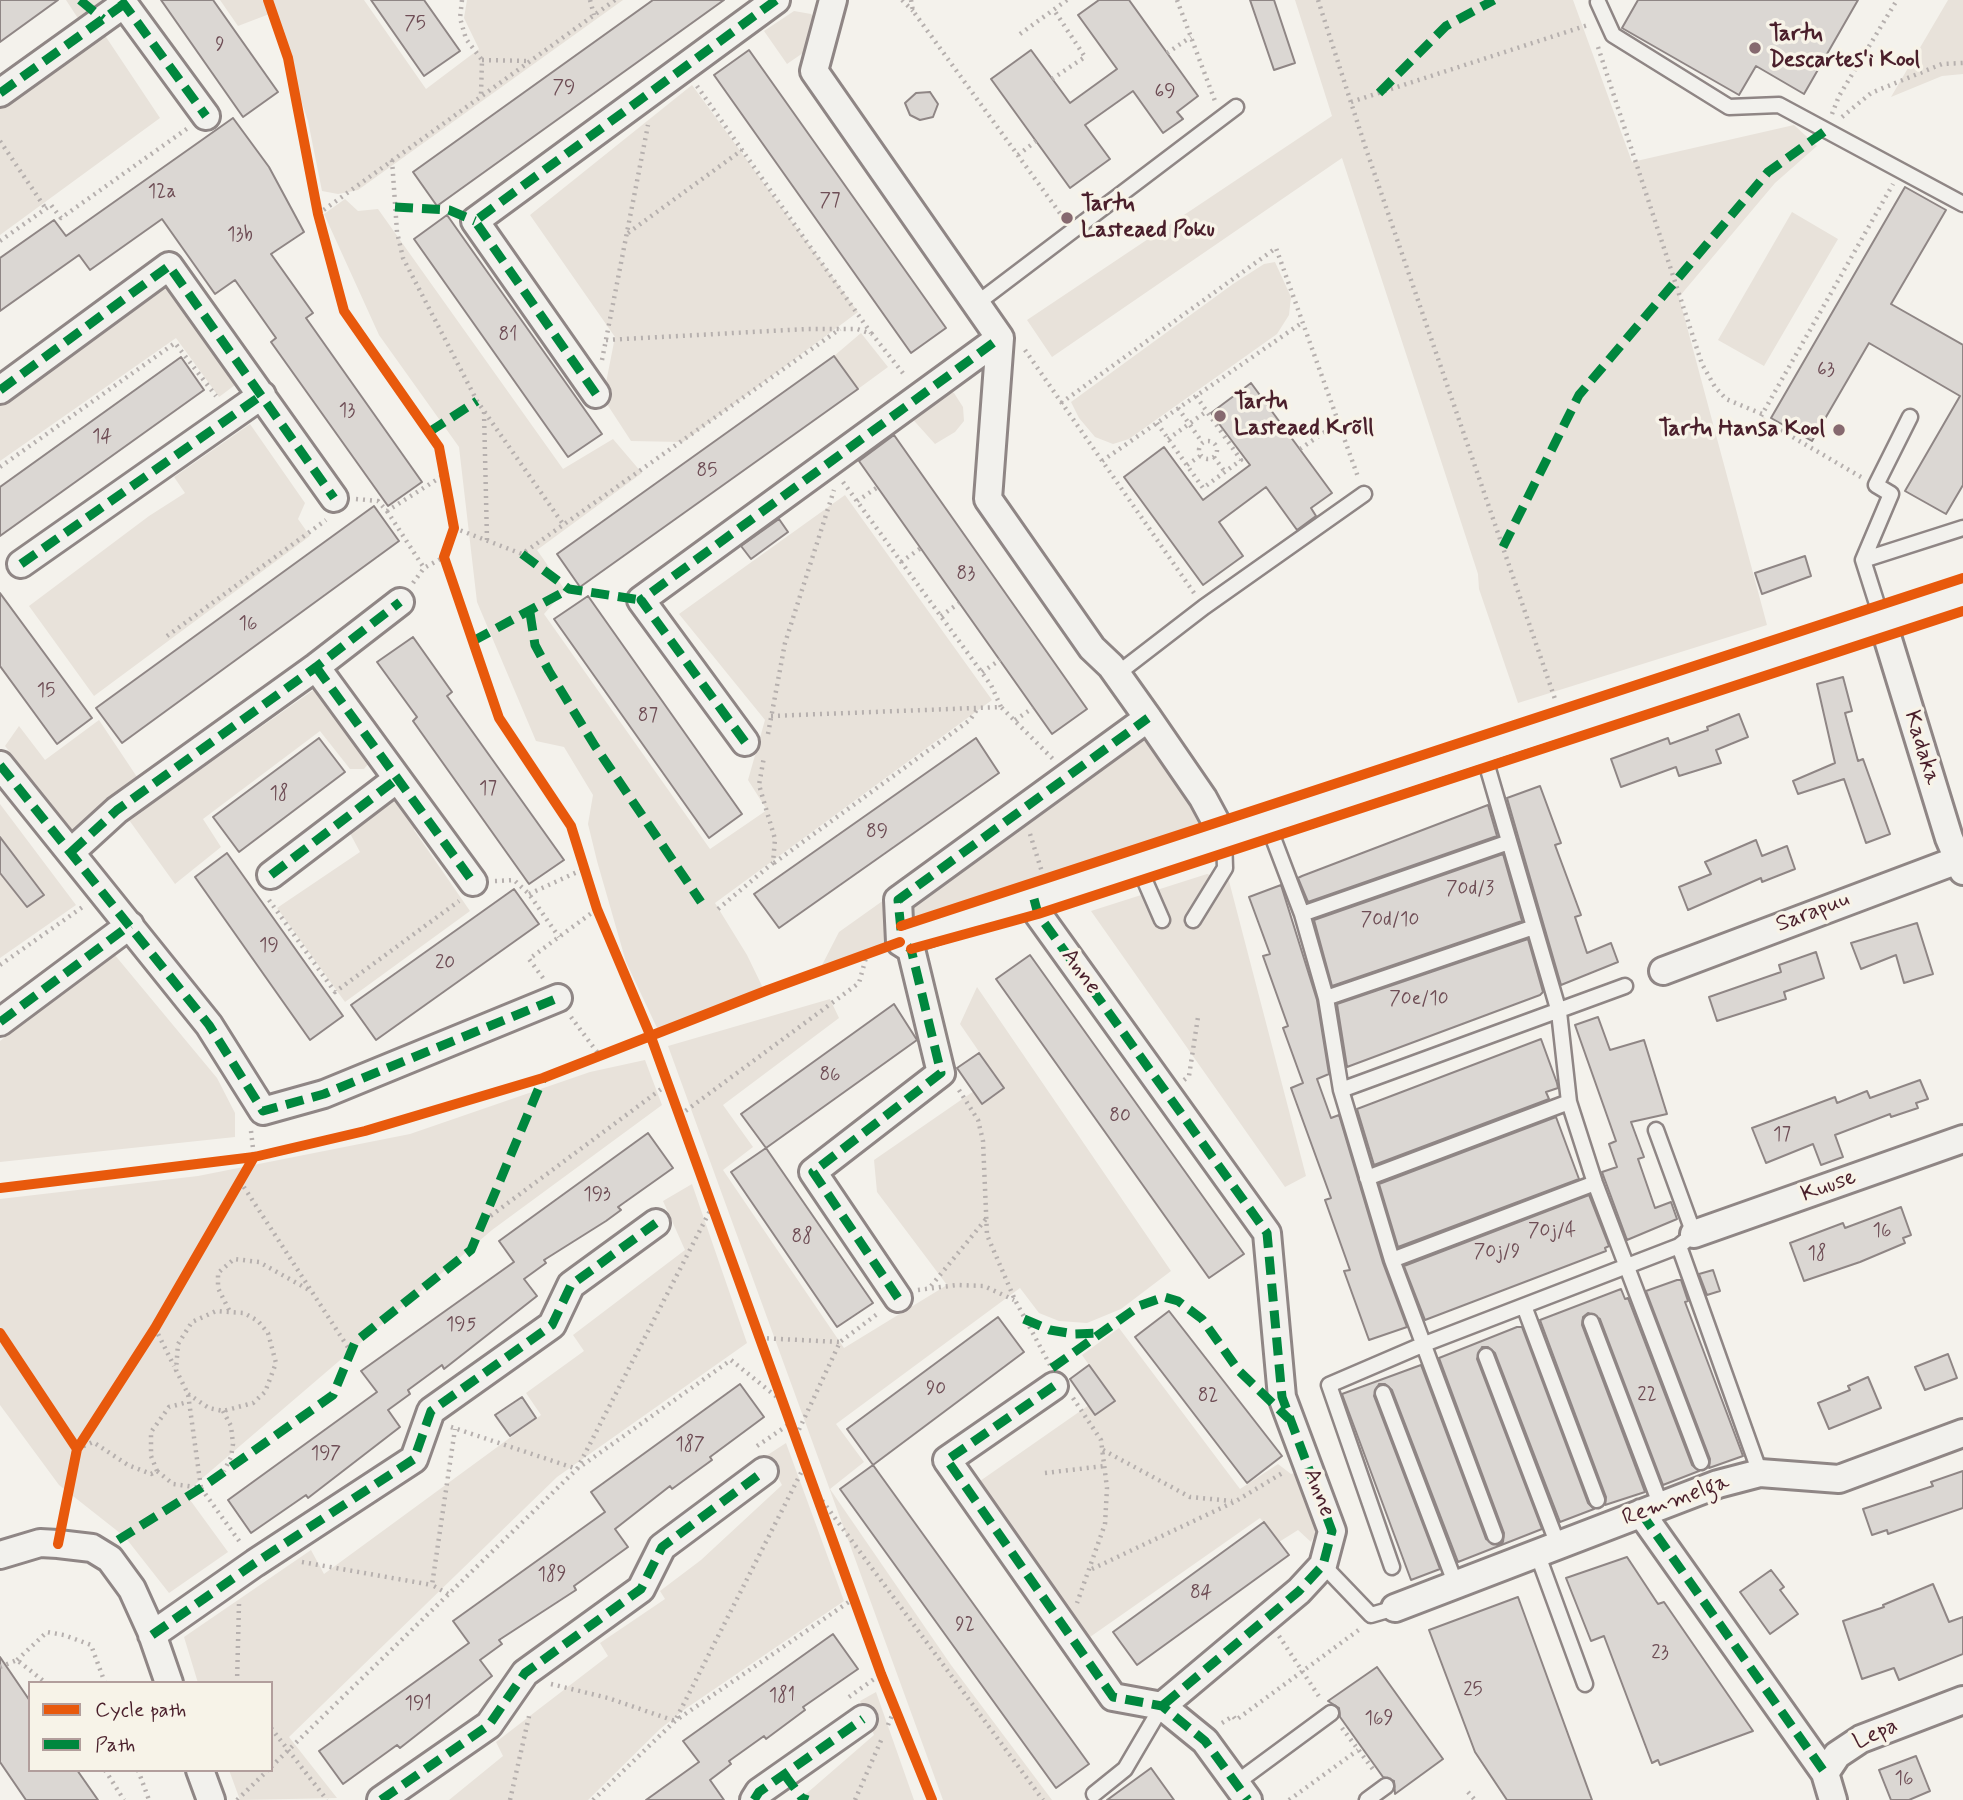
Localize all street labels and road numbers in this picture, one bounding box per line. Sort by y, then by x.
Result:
street label: Kadaka [1897,708,1945,788]
street label: Sarapuu [1772,886,1854,940]
street label: Anne [1054,944,1106,1000]
street label: Kuuse [1798,1164,1860,1210]
street label: Anne [1296,1465,1340,1521]
street label: Remmelga [1619,1469,1733,1533]
street label: Lepa [1849,1713,1903,1757]

